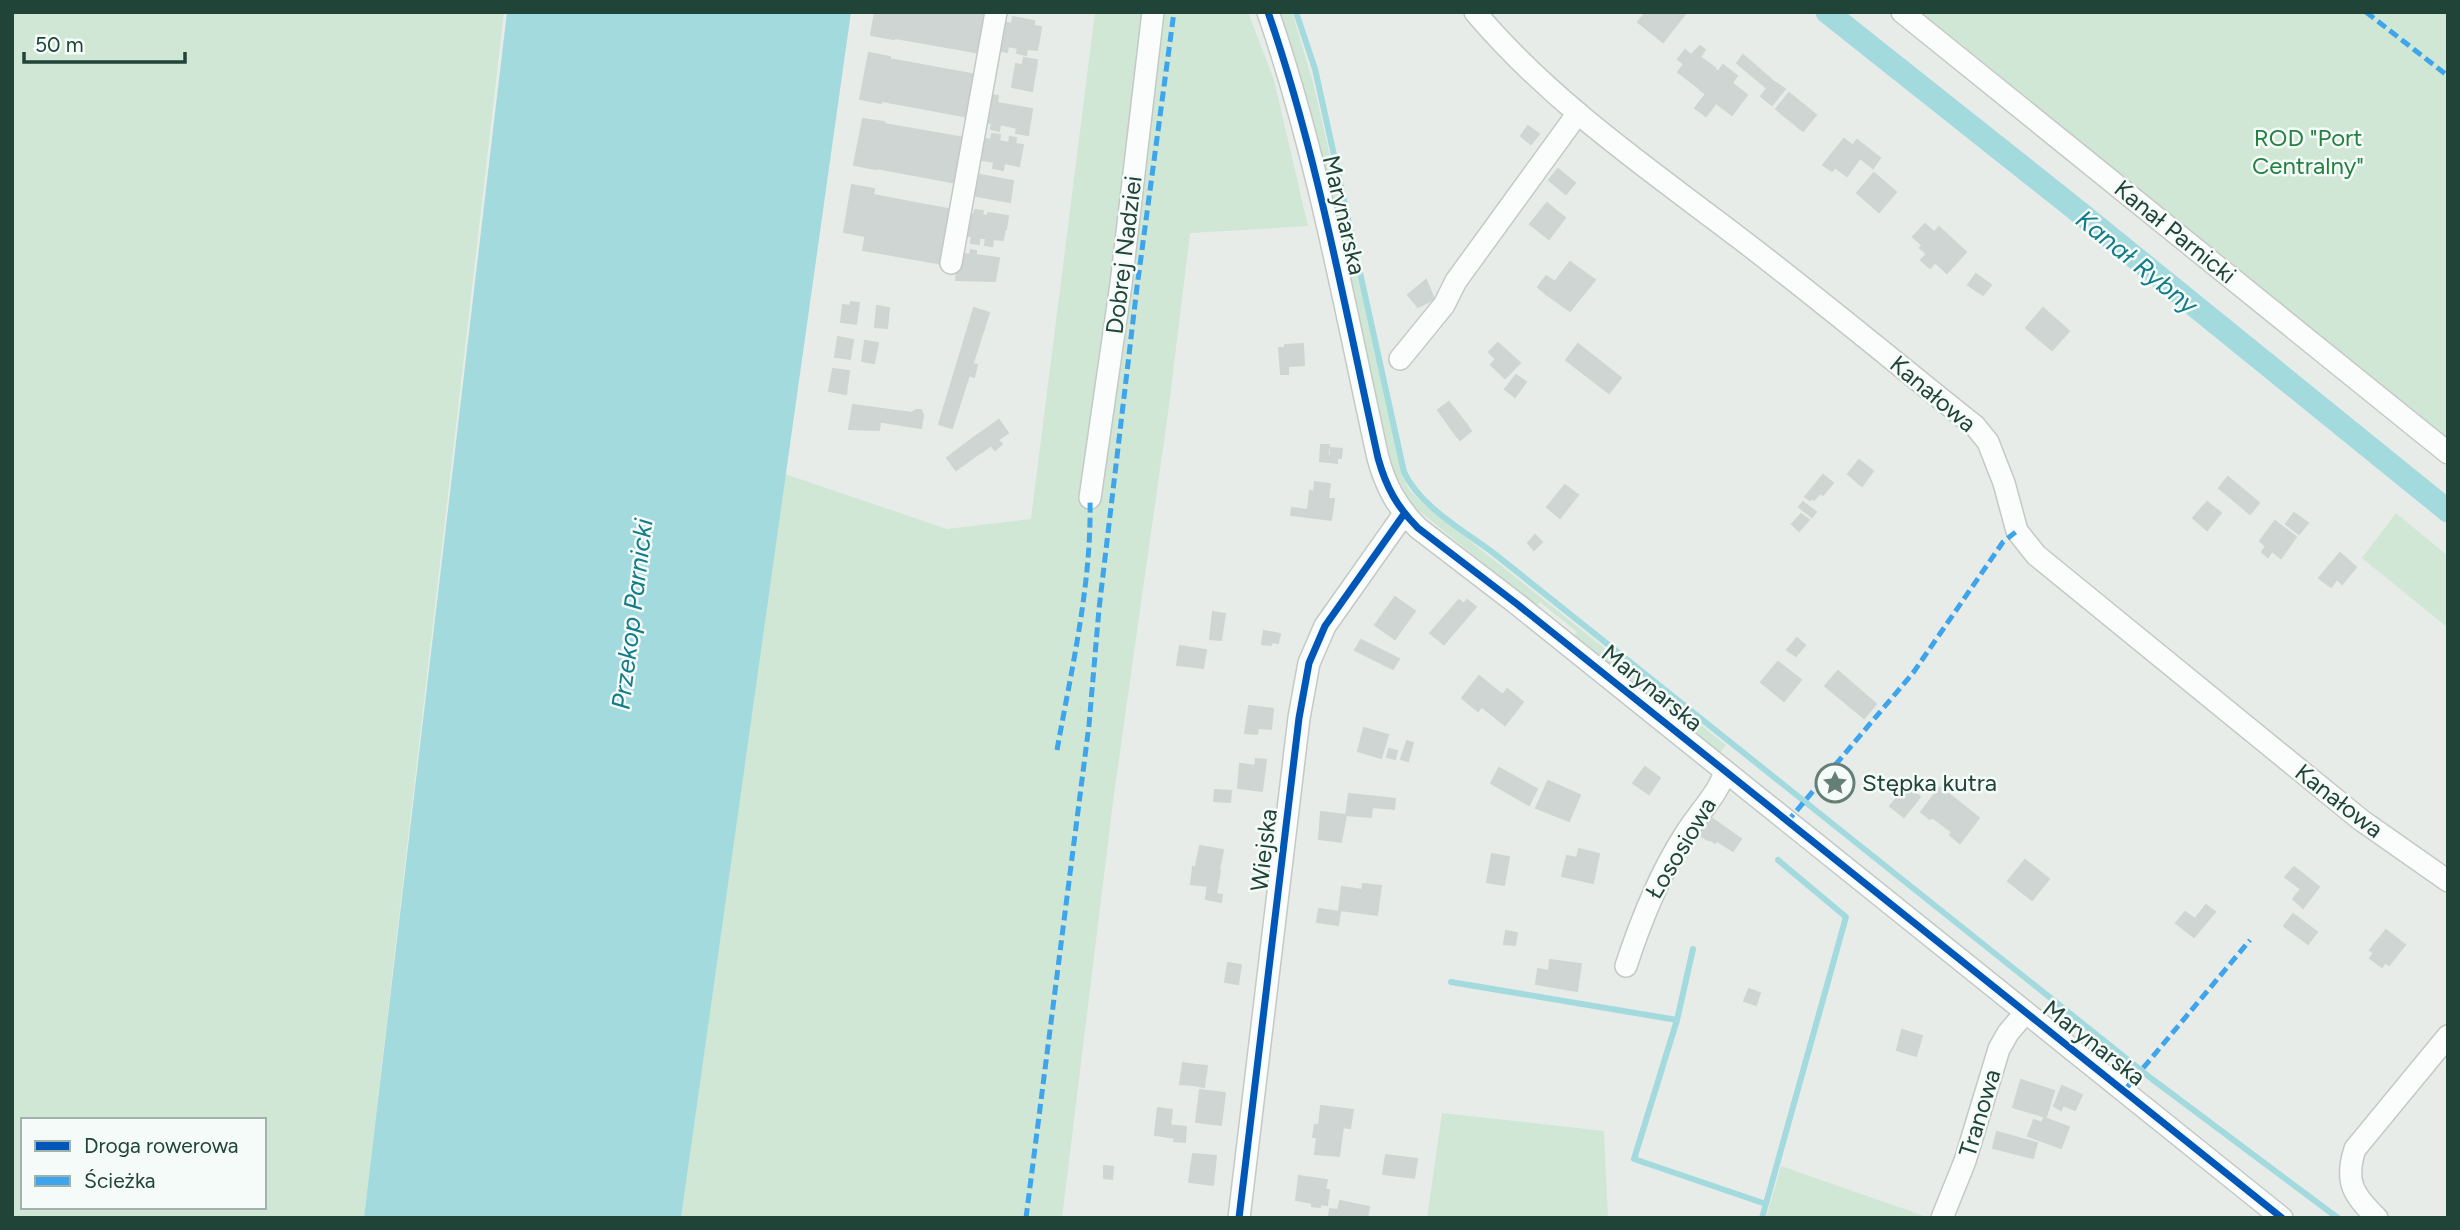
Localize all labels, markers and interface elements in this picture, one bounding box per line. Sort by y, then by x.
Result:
scale bar [24,21,186,65]
text: 50 m [35,32,84,57]
park label: ROD "Port Centralny" [2252,123,2364,180]
street label: Marynarska [1317,152,1372,278]
street label: Dobrej Nadziei [1099,174,1148,336]
street label: Kanał Parnicki [2109,174,2242,290]
water label: Kanał Rybny [2070,203,2205,322]
street label: Kanałowa [1884,349,1982,438]
water label: Przekop Parnicki [604,516,660,711]
street label: Marynarska [1596,638,1709,737]
street label: Kanałowa [2290,757,2389,844]
place icon: Stępka kutra [1814,762,1856,804]
place label: Stępka kutra [1862,768,1997,797]
street label: Łososiowa [1639,792,1722,903]
street label: Wiejska [1244,807,1283,893]
street label: Marynarska [2037,994,2151,1092]
street label: Tranowa [1952,1065,2007,1160]
legend [21,1118,266,1209]
text: Droga rowerowa [84,1133,239,1158]
text: Ścieżka [84,1168,156,1193]

